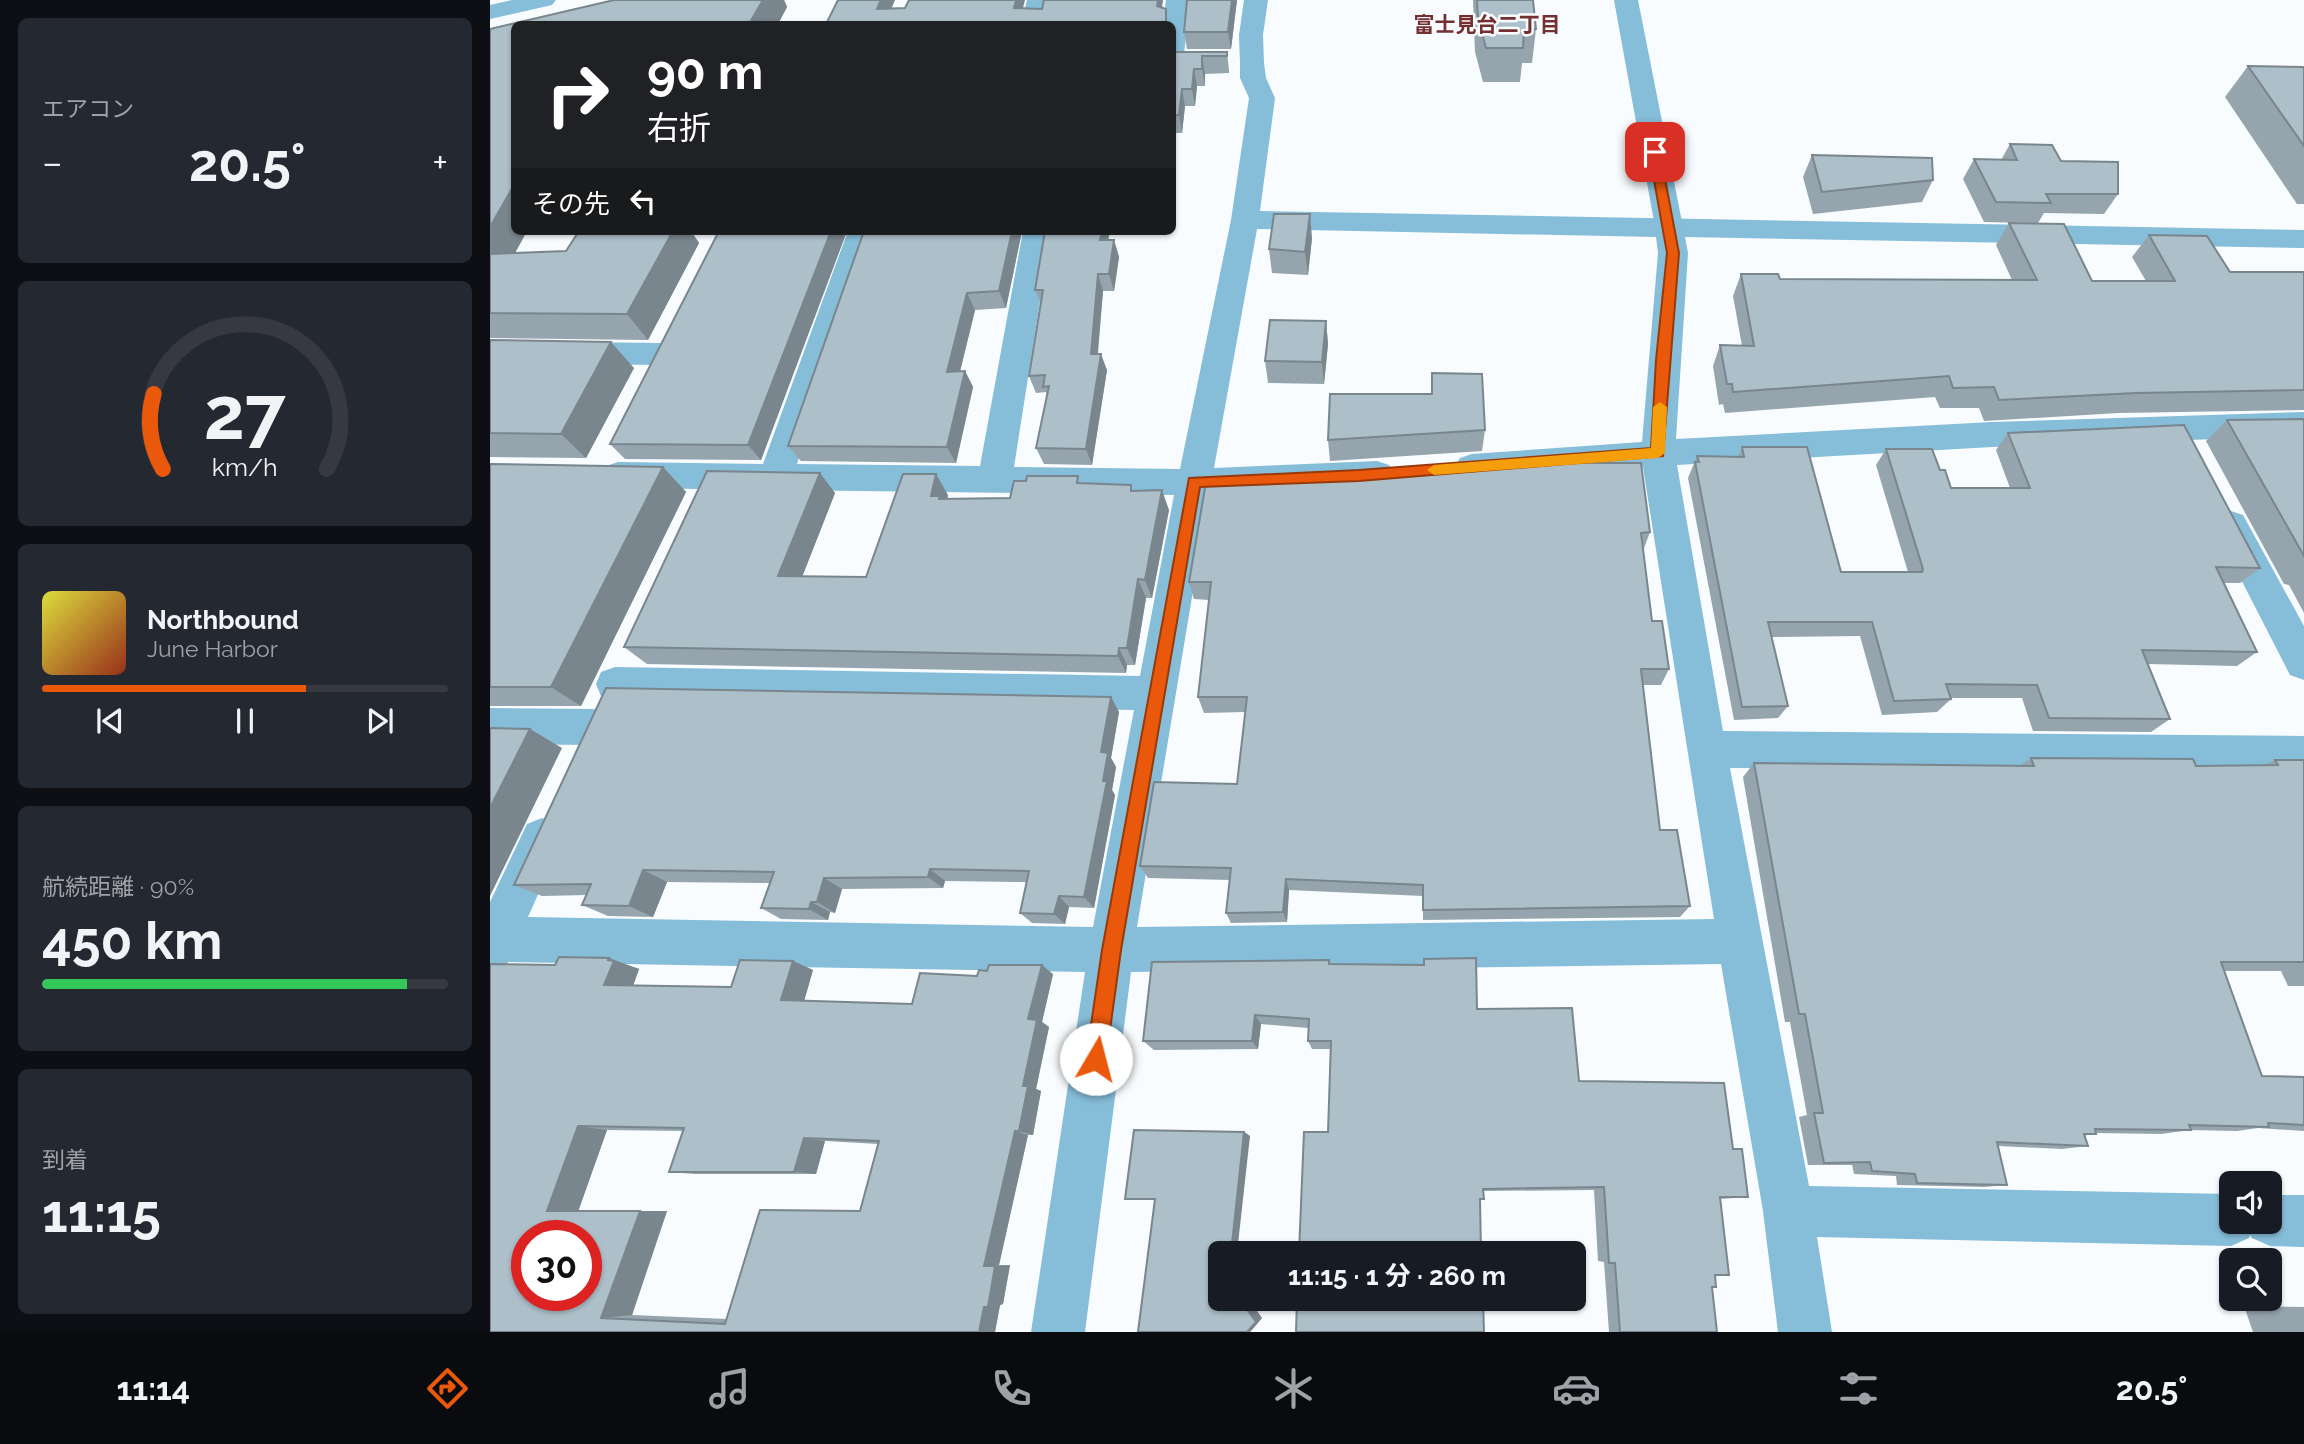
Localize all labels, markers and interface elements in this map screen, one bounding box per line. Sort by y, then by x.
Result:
district label: 富士見台二丁目 [1414,12,1561,37]
text: 90 m [647,43,763,100]
icon: right [532,49,623,140]
text: エアコン [42,95,134,122]
text: 右折 [647,109,711,146]
pin [1625,122,1685,182]
text: 20.5° [189,132,306,193]
icon: arrive [1636,133,1674,171]
text: − [42,140,62,185]
text: + [432,140,448,185]
icon: left [624,182,662,220]
text: その先 [532,189,610,219]
text: 27 [204,372,286,457]
text: km/h [212,452,278,482]
text: Northbound [147,605,299,635]
text: June Harbor [147,635,278,662]
icon: previous [91,702,129,740]
icon: pause [226,702,264,740]
icon: next [361,702,399,740]
text: 航続距離 · 90% [42,873,194,900]
text: 450 km [42,910,222,971]
position arrow [1059,1022,1133,1096]
text: 到着 [42,1146,88,1173]
map controls [2219,1171,2282,1311]
button: sound [2219,1171,2282,1234]
text: 11:15 [42,1183,161,1244]
speed limit sign: 30 [511,1220,602,1311]
button: search [2219,1248,2282,1311]
text: 11:15 · 1 分 · 260 m [1288,1261,1506,1291]
icon: directions [423,1364,472,1413]
icon: music [705,1364,754,1413]
icon: phone [987,1364,1036,1413]
icon: climate [1269,1364,1318,1413]
icon: car [1552,1364,1601,1413]
icon: filters [1834,1364,1883,1413]
text: 11:14 [117,1370,190,1407]
text: 20.5° [2116,1370,2187,1407]

